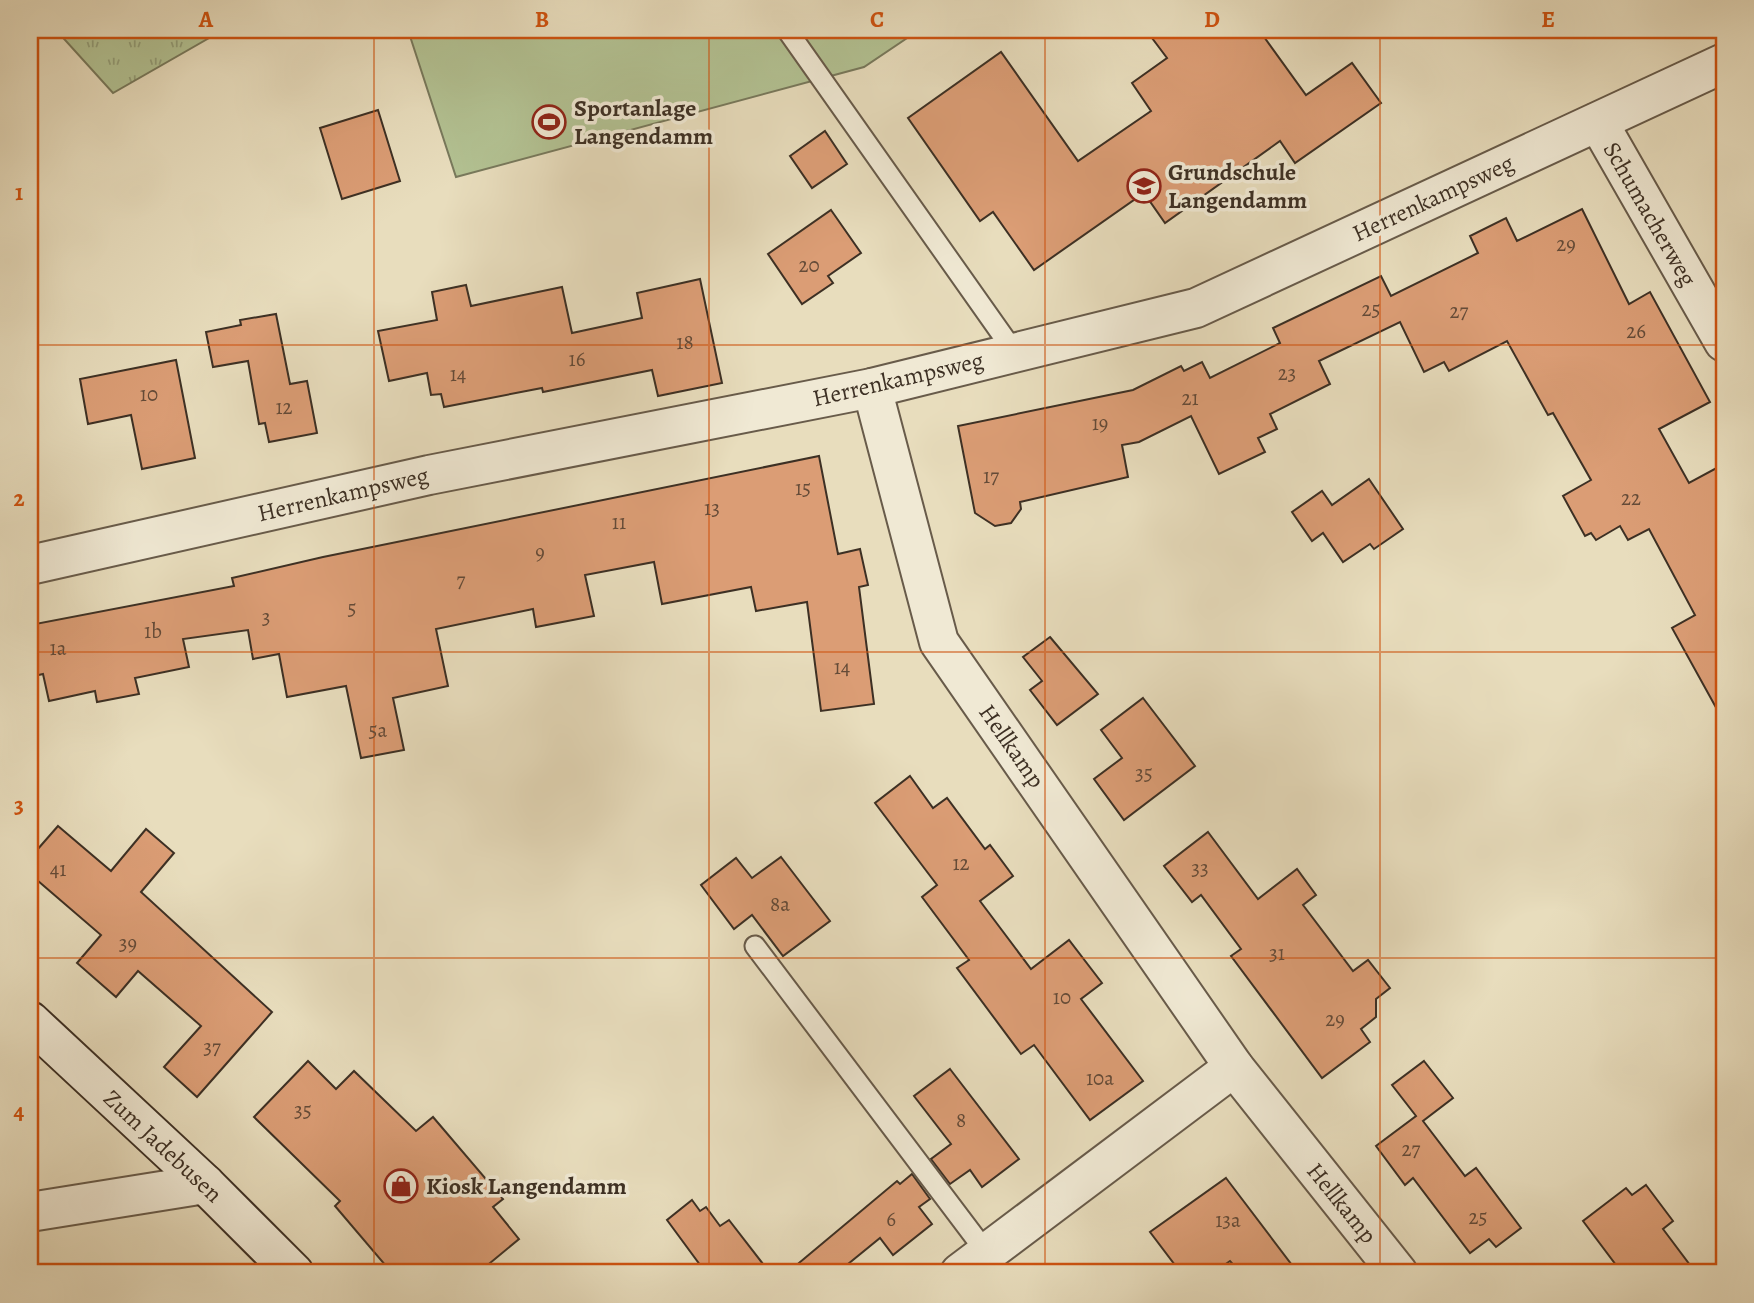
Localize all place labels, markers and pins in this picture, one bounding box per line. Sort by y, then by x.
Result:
place label: Sportanlage Langendamm [574,92,713,152]
sports icon: Sportanlage Langendamm [530,103,568,141]
place label: Grundschule Langendamm [1168,156,1307,216]
school or university icon: Grundschule Langendamm [1125,167,1163,205]
shop icon: Kiosk Langendamm [382,1167,420,1205]
place label: Kiosk Langendamm [426,1170,627,1202]

